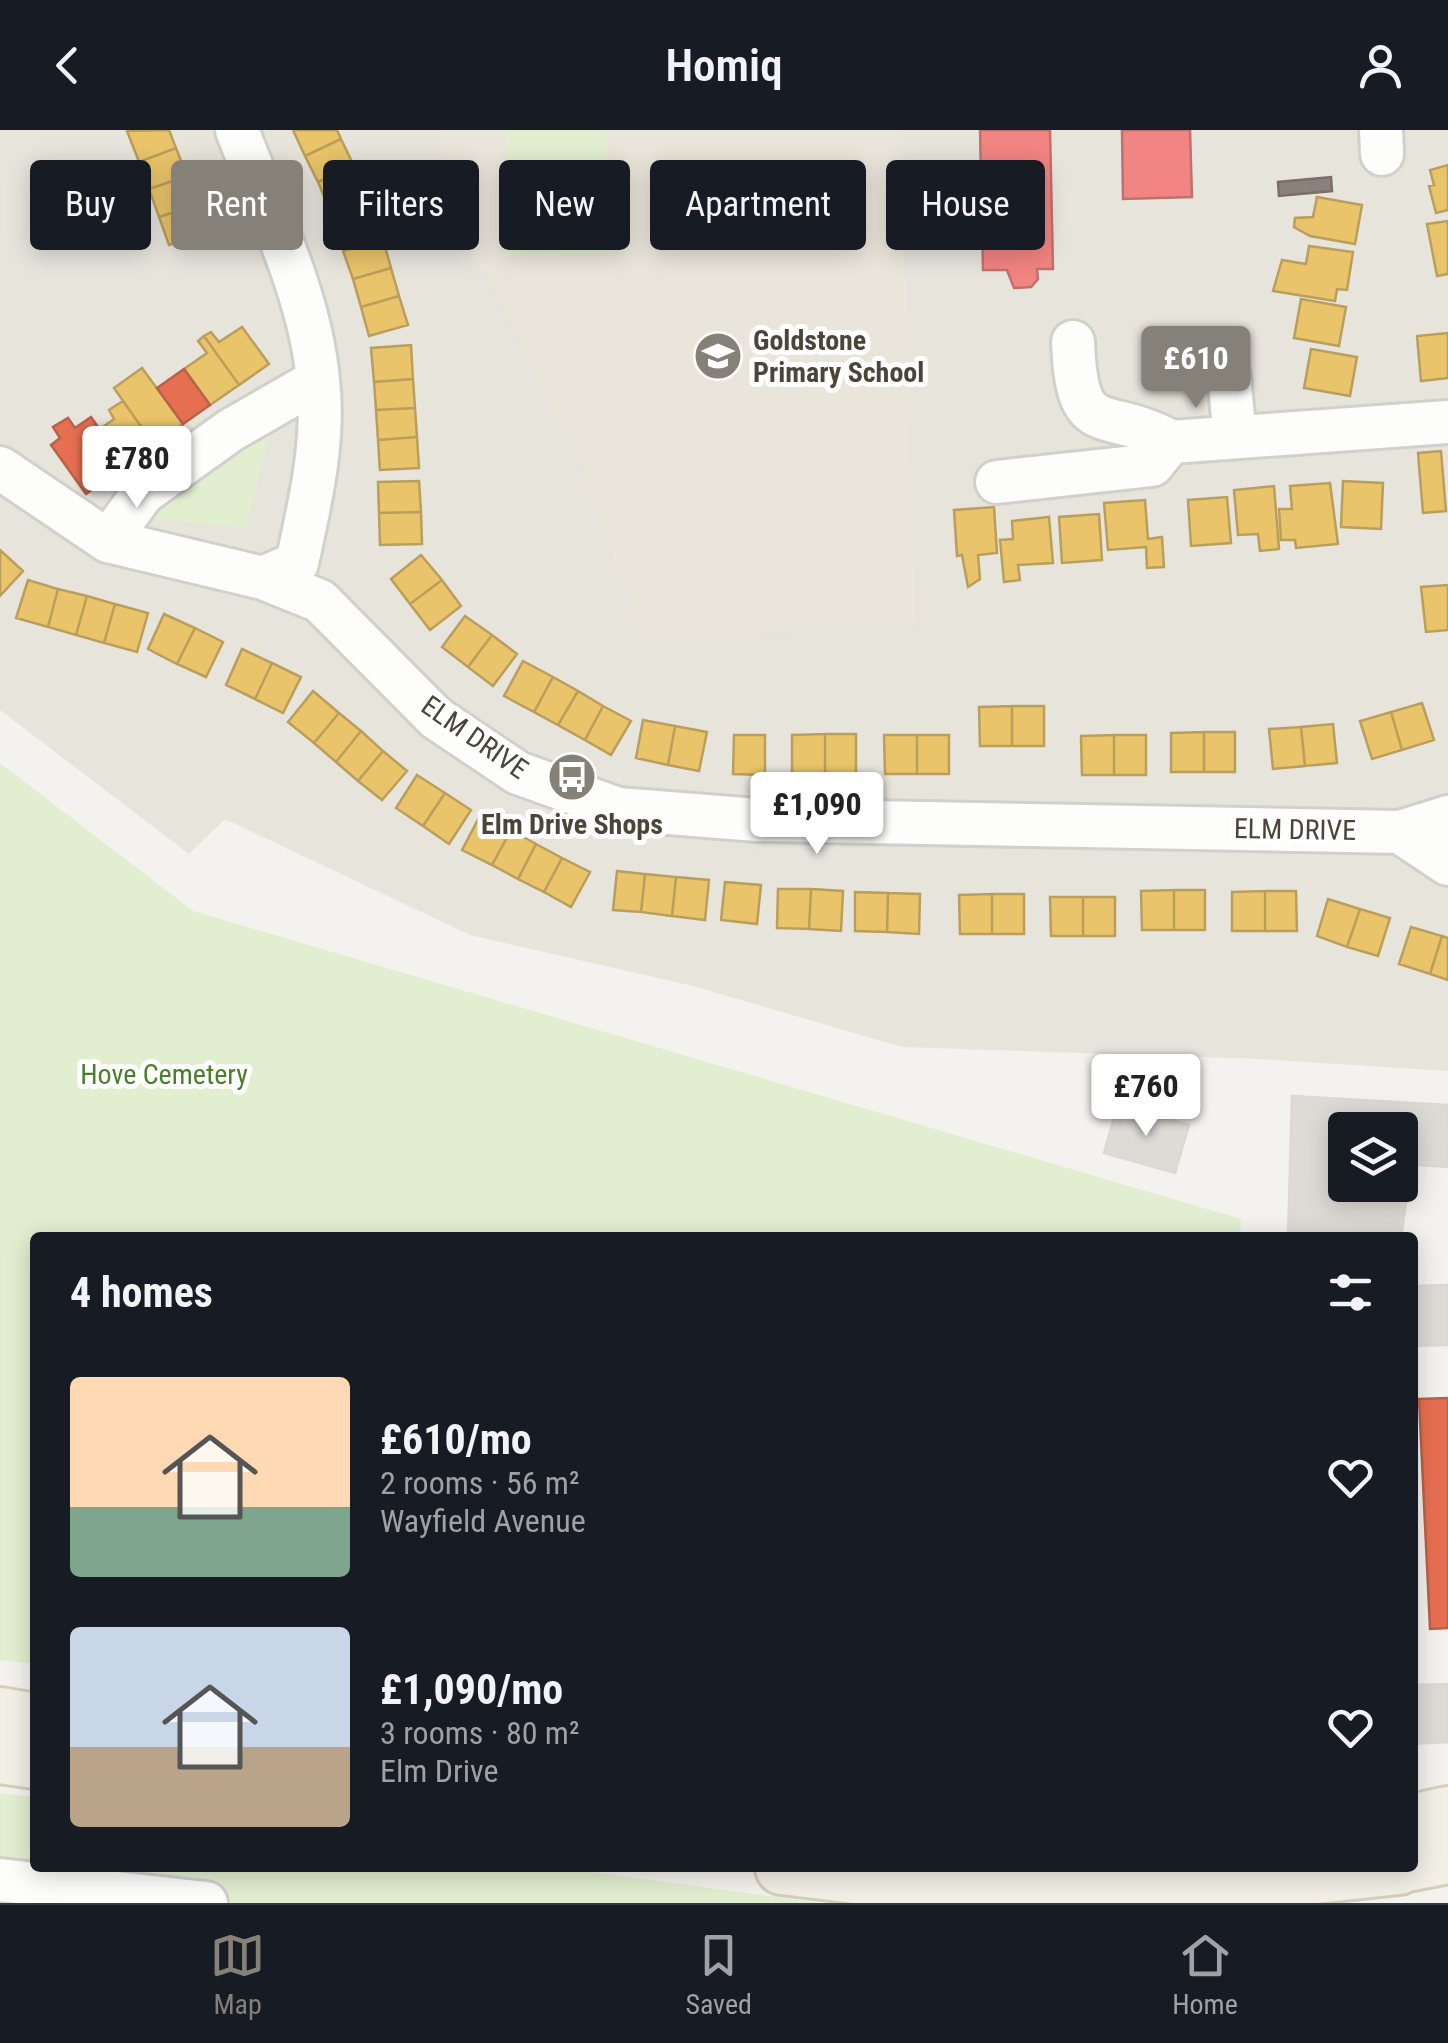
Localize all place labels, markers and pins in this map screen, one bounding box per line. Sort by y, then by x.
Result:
place label: Goldstone Primary School [753,324,924,389]
pin: £610 [1137,326,1255,411]
school or university icon: Goldstone Primary School [692,330,744,382]
pin: £780 [78,426,196,511]
bus stop icon: Elm Drive Shops [546,751,598,803]
pin: £1,090 [736,772,898,857]
place label: Elm Drive Shops [481,808,663,841]
pin: £760 [1087,1054,1205,1139]

